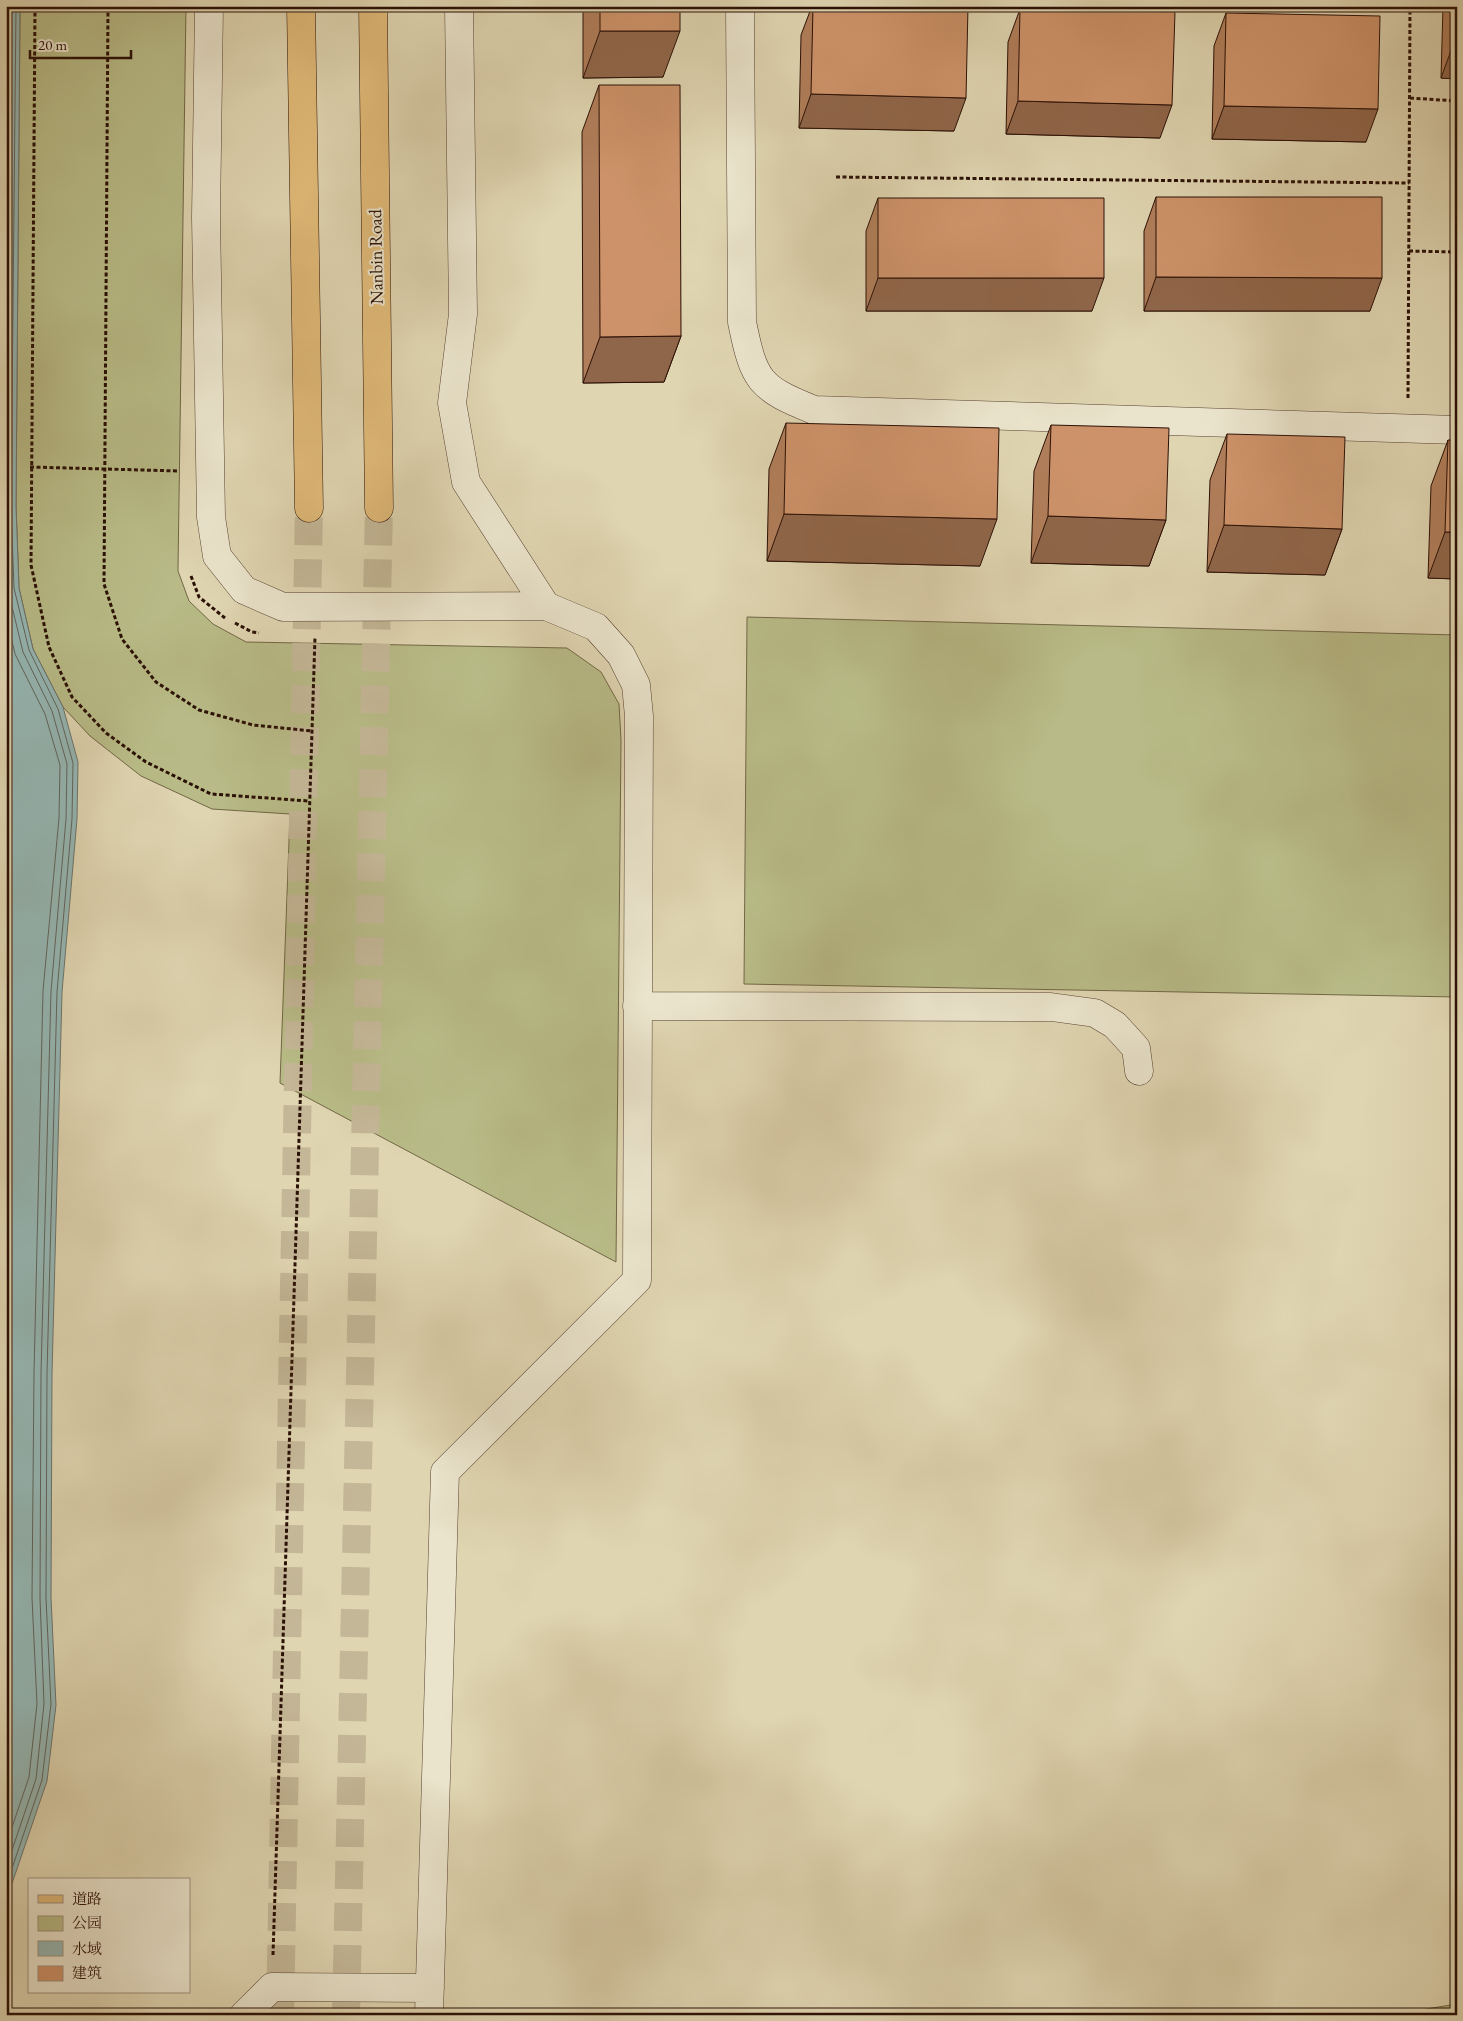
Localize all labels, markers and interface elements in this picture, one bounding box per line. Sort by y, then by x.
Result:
scale bar [30,28,131,60]
text: 20 m [38,35,67,54]
street label: Nanbin Road [363,208,388,305]
legend [28,1878,190,1994]
text: 道路 [72,1889,102,1908]
text: 公园 [72,1913,102,1932]
text: 水域 [72,1939,102,1958]
text: 建筑 [72,1963,102,1982]

